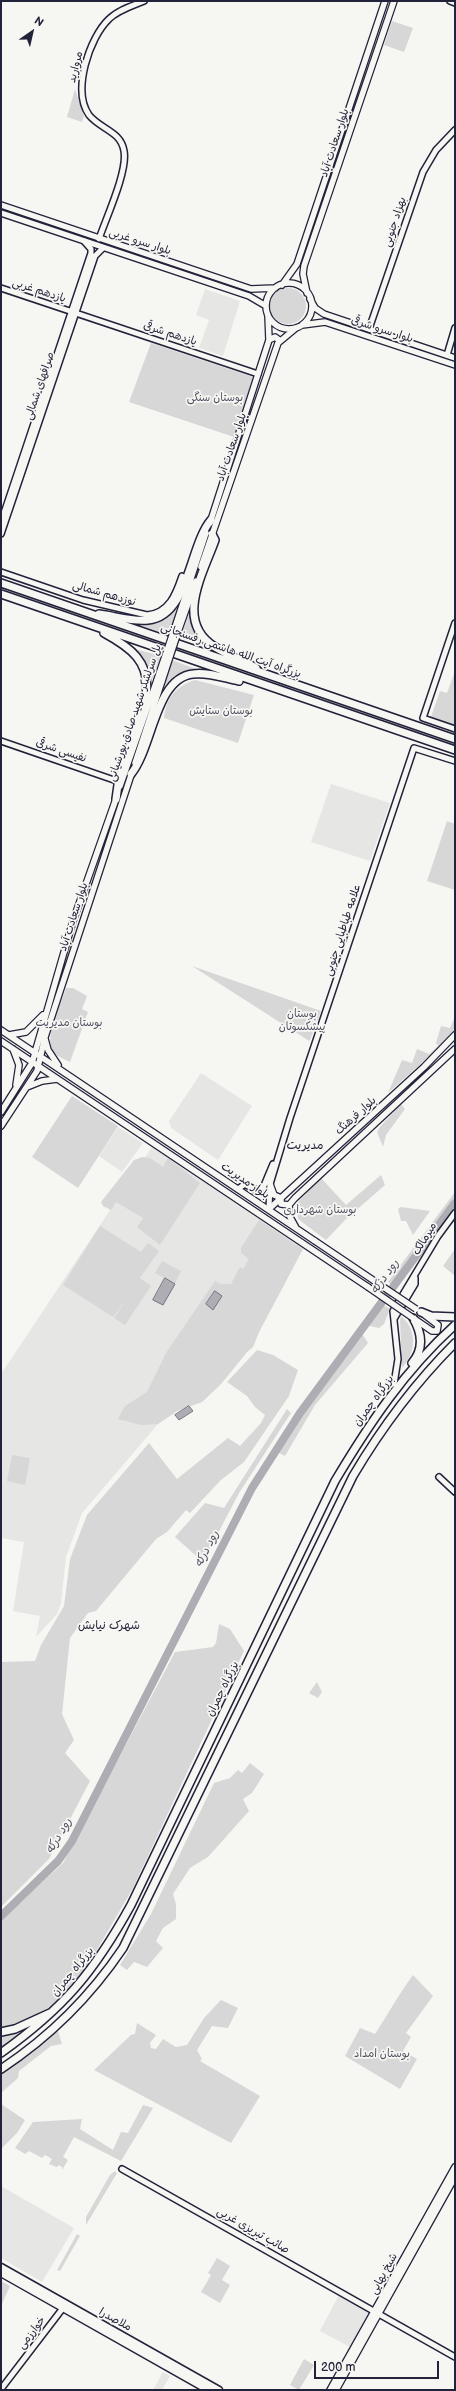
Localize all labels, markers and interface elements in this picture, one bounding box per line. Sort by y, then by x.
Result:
north arrow [12,12,52,52]
text: N [32,14,46,29]
street label: مروارید [66,50,86,84]
street label: بلوار سعادت آباد [318,107,352,179]
street label: بهزاد جنوبی [381,195,409,249]
street label: بلوار سرو غربی [107,226,173,258]
street label: یازدهم غربی [10,276,68,306]
street label: بلوار سرو شرقی [349,314,415,346]
street label: یازدهم شرقی [141,319,199,349]
street label: صرافهای شمالی [22,350,58,422]
park label: بوستان سنگی [187,391,243,405]
street label: بلوار سعادت آباد [214,411,250,483]
street label: نوزدهم شمالی [71,579,137,609]
street label: بزرگراه آیت الله هاشمی رفسنجانی [159,621,303,681]
street label: پل سرلشکر شهید صادق پورشیانی [105,643,165,783]
park label: بوستان ستایش [189,704,253,718]
street label: نفیسی شرقی [34,736,88,766]
street label: بلوار سعادت آباد [57,881,91,953]
street label: علامه طباطبایی جنوبی [322,882,364,978]
park label: بوستان پیشکسوتان [279,1007,325,1033]
park label: بوستان مدیریت [35,1016,103,1030]
street label: بلوار فرهنگ [333,1094,379,1138]
district label: مدیریت [286,1139,324,1153]
street label: بلوار مدیریت [218,1160,272,1202]
park label: بوستان شهرداری [284,1203,356,1217]
street label: میرمالک [410,1220,440,1258]
water label: رود درکه [368,1257,402,1297]
street label: بزرگراه چمران [351,1373,397,1429]
water label: رود درکه [192,1528,222,1570]
district label: شهرک نیایش [78,1619,140,1633]
street label: بزرگراه چمران [204,1659,242,1719]
water label: رود درکه [43,1815,75,1857]
street label: بزرگراه چمران [49,1945,97,1999]
park label: بوستان امداد [354,2047,410,2061]
street label: صائب تبریزی غربی [214,2205,292,2257]
street label: شیخ بهایی [367,2251,401,2297]
street label: ملاصدرا [96,2306,134,2334]
street label: خوارزمی [15,2314,49,2352]
scale bar [316,2353,441,2379]
text: 200 m [321,2360,355,2375]

